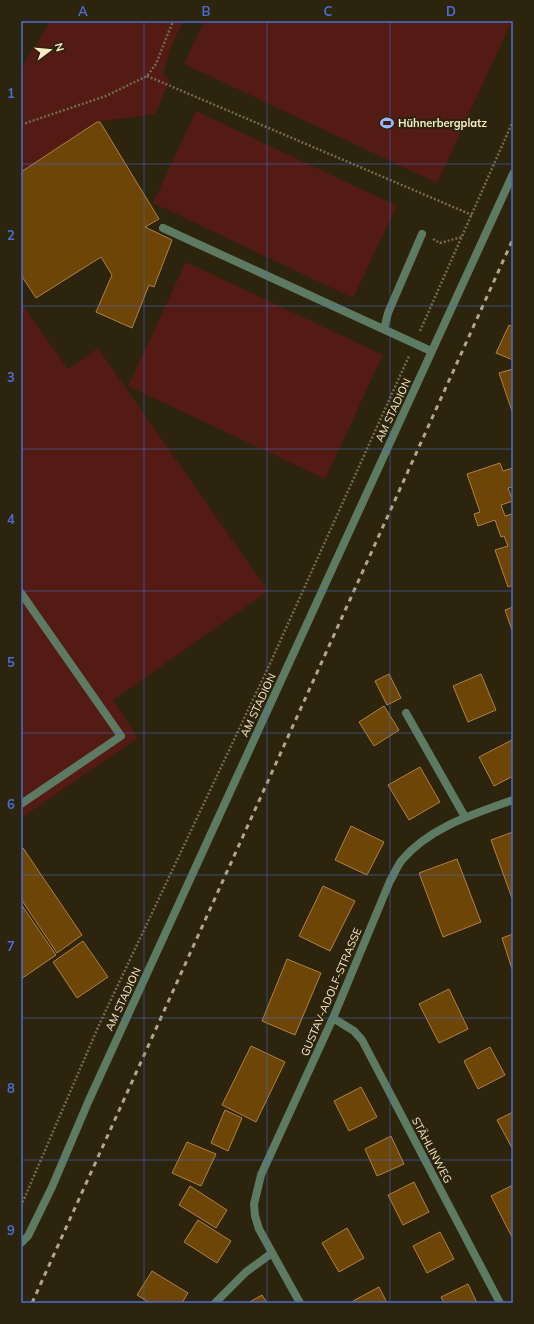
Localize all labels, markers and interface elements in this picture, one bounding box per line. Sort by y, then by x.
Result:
text: A [78,3,88,19]
text: B [202,3,211,19]
text: C [324,3,333,19]
text: D [446,3,456,19]
north arrow [30,30,70,70]
text: N [52,41,67,53]
text: 1 [7,85,15,101]
sports icon: Hühnerbergplatz [379,115,395,131]
place label: Hühnerbergplatz [398,116,487,130]
text: 2 [7,227,15,243]
text: 3 [7,369,15,385]
street label: AM STADION [372,376,414,444]
text: 4 [7,511,15,527]
text: 5 [7,654,15,670]
street label: AM STADION [237,671,279,739]
text: 6 [7,796,15,812]
street label: GUSTAV-ADOLF-STRASSE [298,926,364,1058]
text: 7 [7,938,15,954]
street label: AM STADION [102,965,144,1033]
text: 8 [7,1080,15,1096]
street label: STÄHLINWEG [409,1115,455,1185]
text: 9 [7,1222,15,1238]

